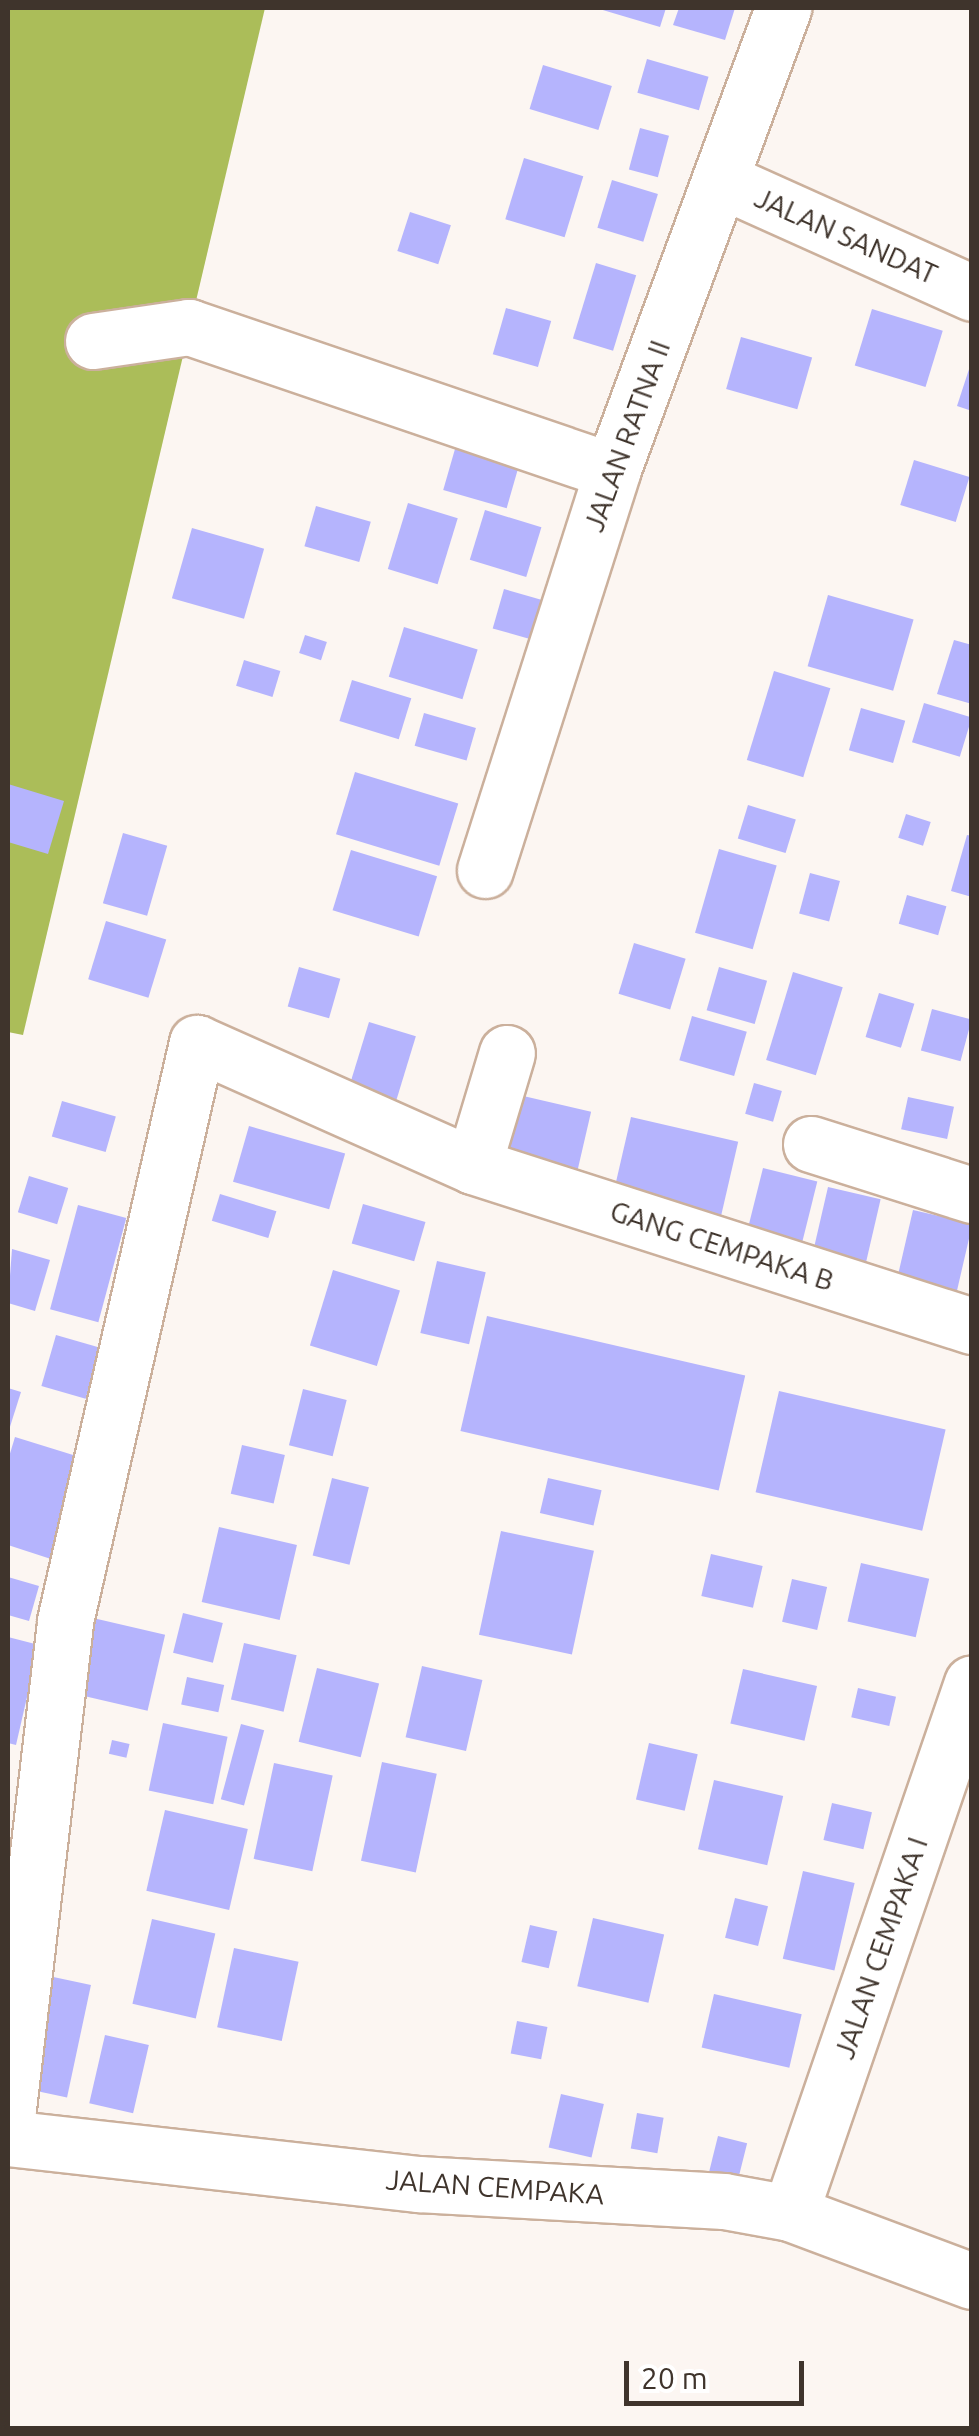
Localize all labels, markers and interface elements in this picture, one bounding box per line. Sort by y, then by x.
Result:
street label: JALAN SANDAT [750,181,942,291]
street label: JALAN RATNA II [577,336,677,536]
street label: GANG CEMPAKA B [606,1194,838,1298]
street label: JALAN CEMPAKA I [827,1833,935,2063]
street label: JALAN CEMPAKA [385,2163,605,2211]
scale bar [629,2341,809,2403]
text: 20 m [641,2361,708,2395]

